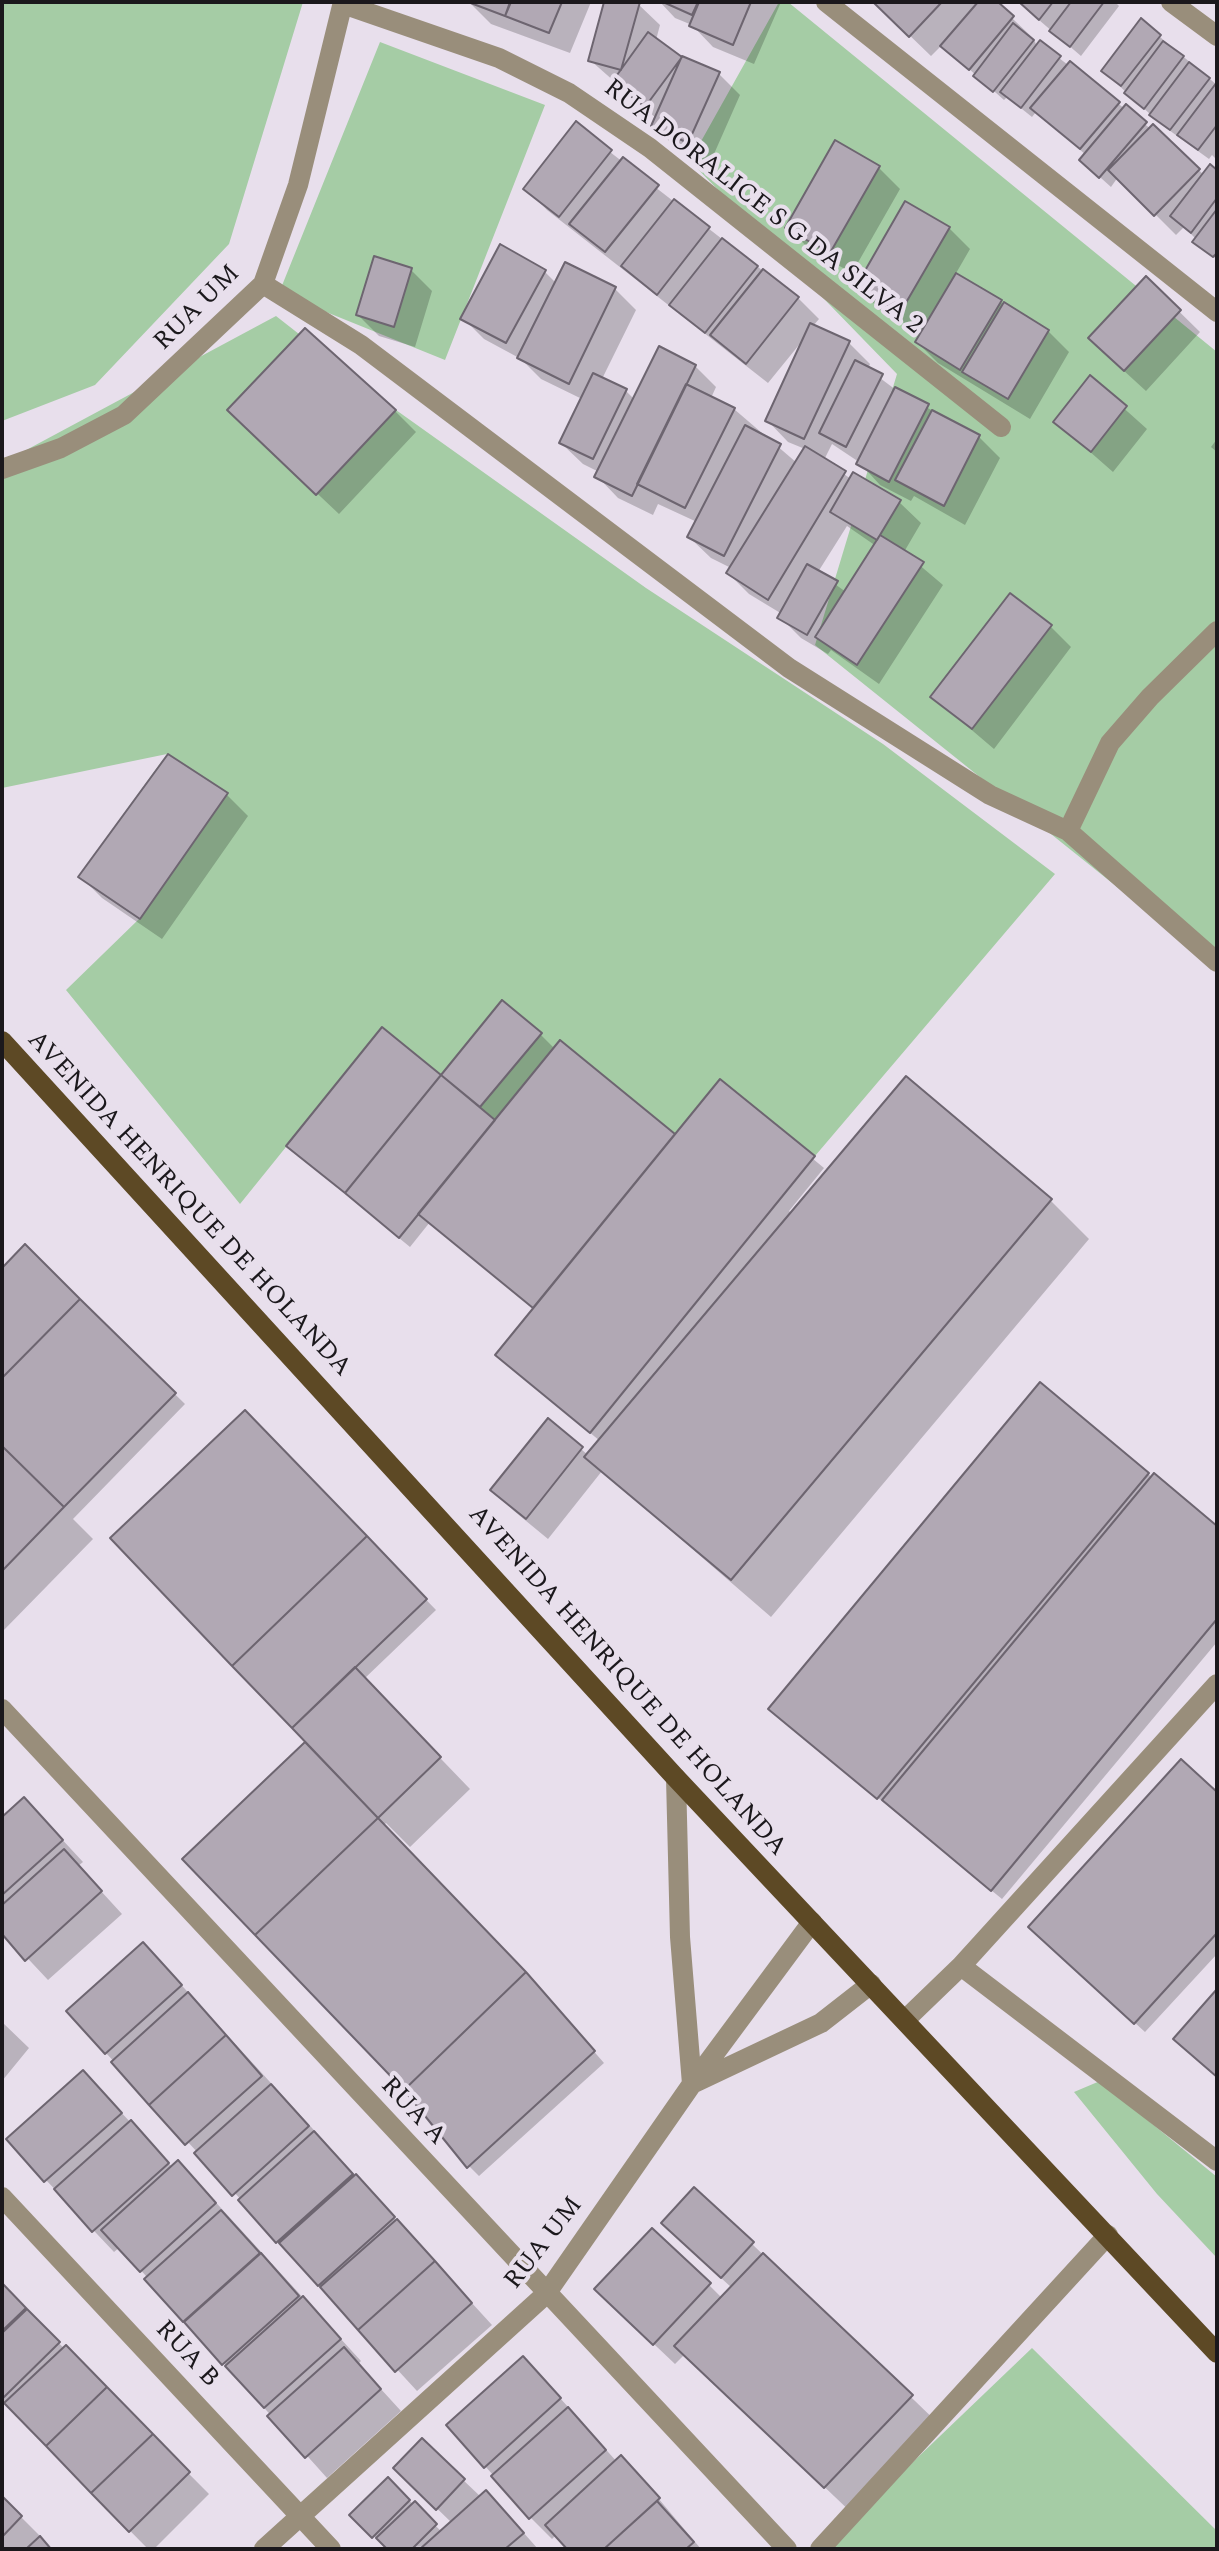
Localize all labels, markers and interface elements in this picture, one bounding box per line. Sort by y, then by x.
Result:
street label: RUA DORALICE S G DA SILVA 2 [596,74,928,342]
street label: RUA UM [149,260,247,358]
street label: AVENIDA HENRIQUE DE HOLANDA [19,1026,357,1384]
street label: AVENIDA HENRIQUE DE HOLANDA [460,1500,792,1864]
street label: RUA A [373,2071,451,2153]
street label: RUA UM [499,2192,591,2296]
street label: RUA B [147,2315,225,2395]

